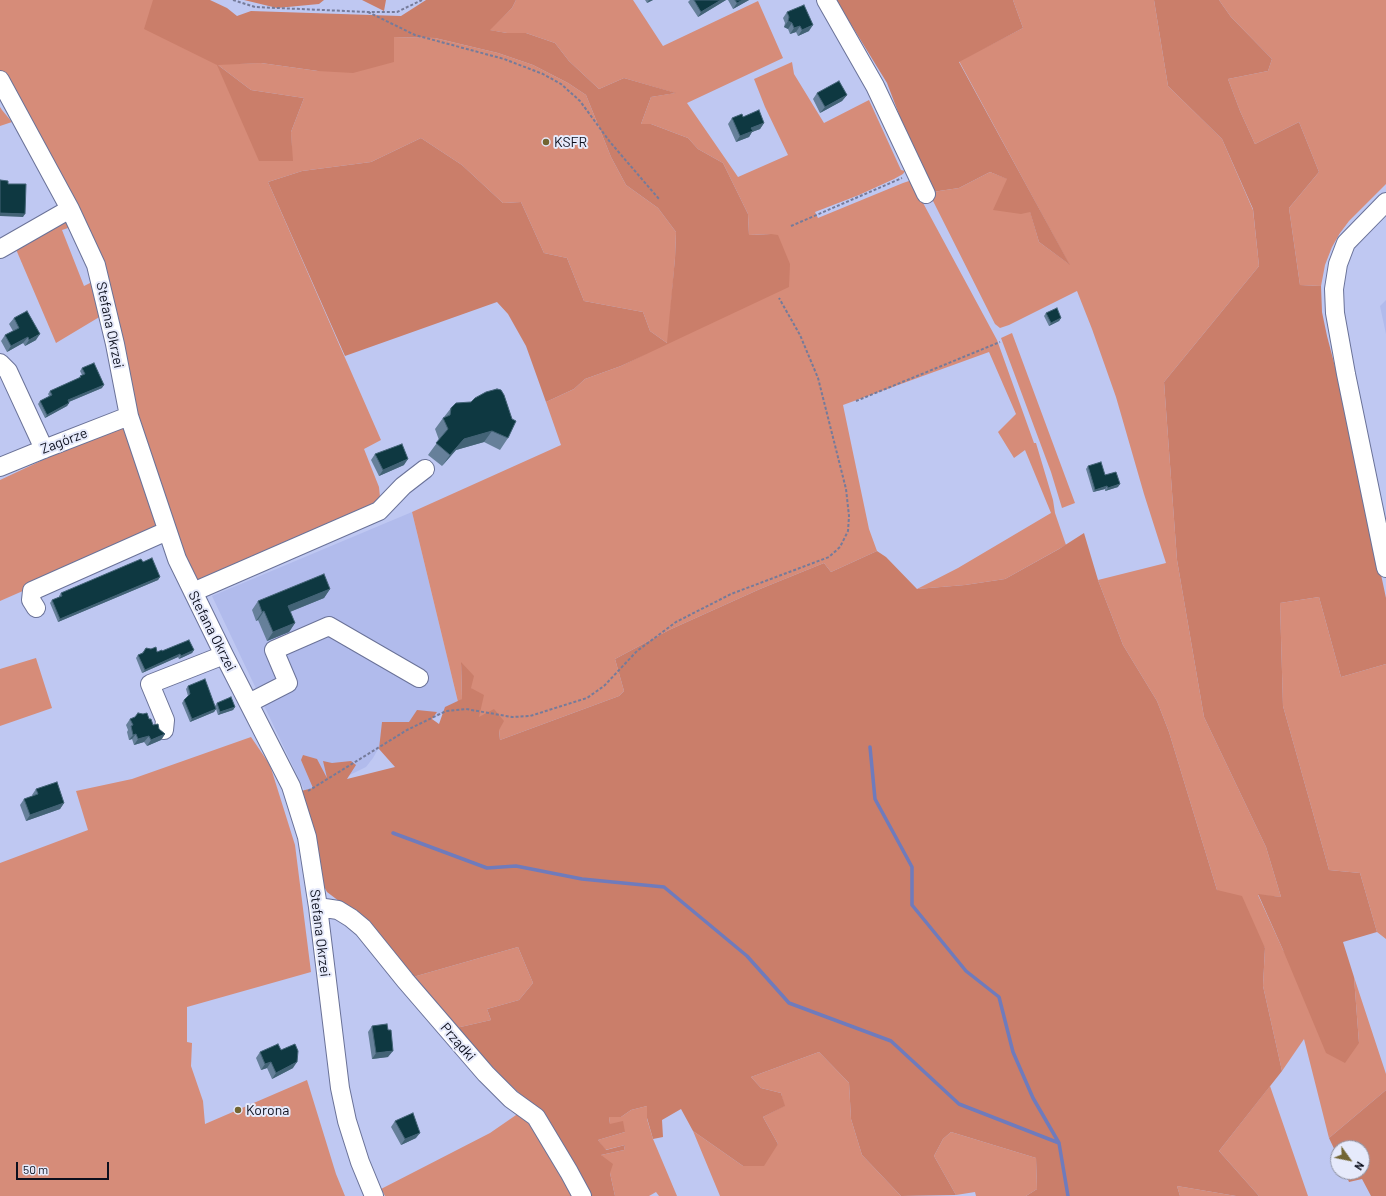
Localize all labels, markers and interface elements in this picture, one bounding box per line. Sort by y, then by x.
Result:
place label: KSFR [554,134,587,150]
marker: KSFR [541,137,551,147]
street label: Stefana Okrzei [93,280,127,370]
street label: Zagórze [38,424,90,458]
street label: Stefana Okrzei [185,588,239,674]
street label: Stefana Okrzei [306,888,334,978]
street label: Prządki [437,1020,479,1064]
place label: Korona [246,1102,289,1118]
marker: Korona [233,1105,243,1115]
north arrow [1330,1140,1370,1180]
scale bar [18,1154,111,1180]
text: N [1352,1160,1367,1173]
text: 50 m [23,1162,48,1176]

